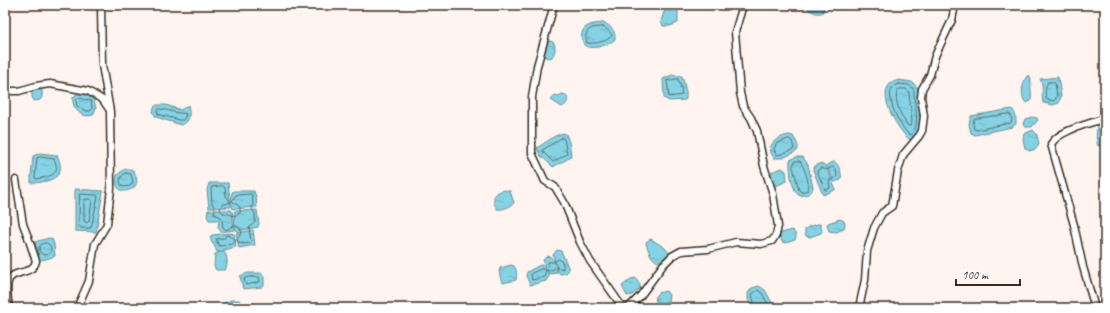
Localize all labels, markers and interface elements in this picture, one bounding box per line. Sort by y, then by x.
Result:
scale bar [956,261,1020,287]
text: 100 m [962,267,989,283]

